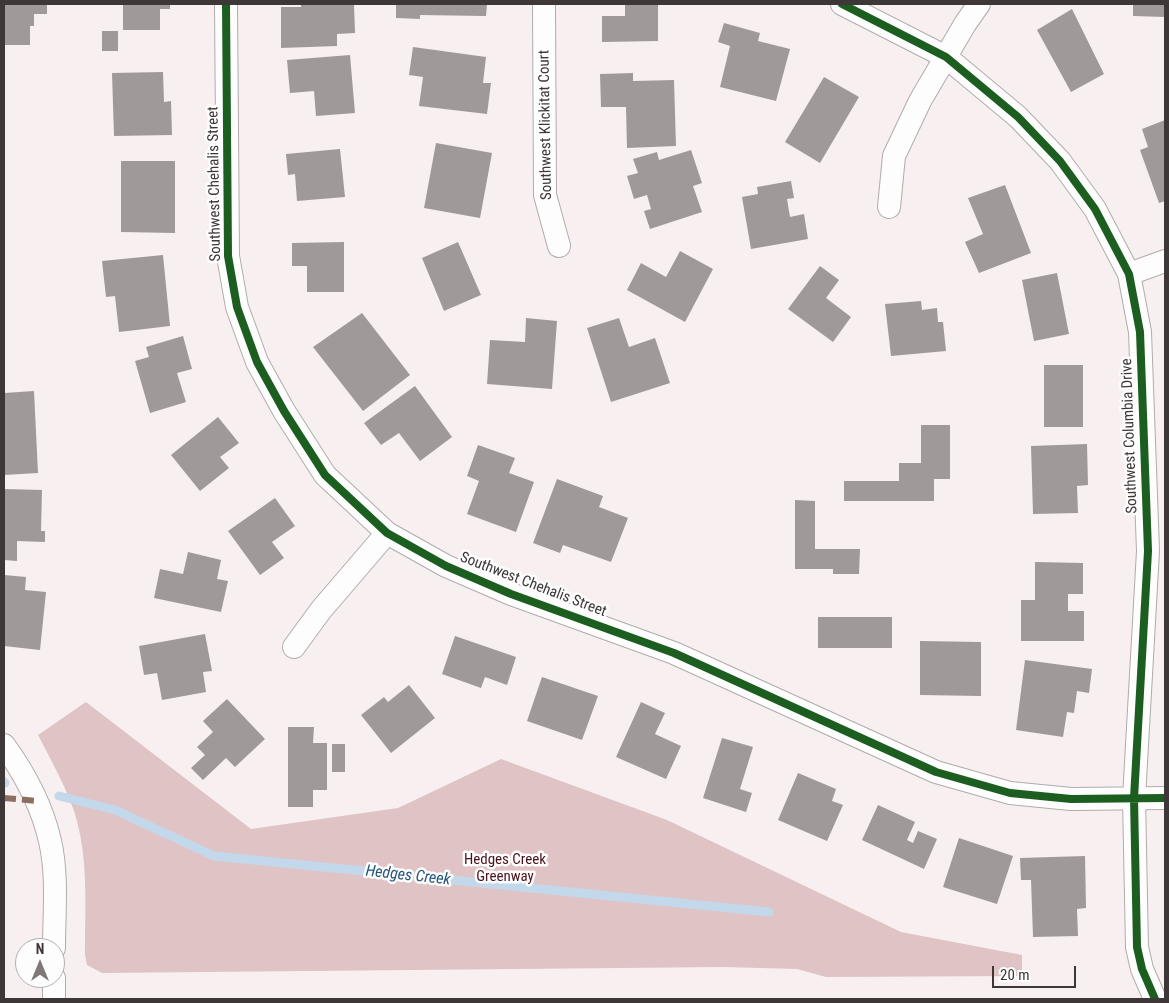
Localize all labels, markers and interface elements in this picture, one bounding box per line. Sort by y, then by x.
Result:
street label: Southwest Klickitat Court [536,50,556,200]
street label: Southwest Chehalis Street [205,106,225,262]
street label: Southwest Columbia Drive [1118,358,1142,514]
street label: Southwest Chehalis Street [457,549,609,621]
park label: Hedges Creek Greenway [464,851,546,886]
water label: Hedges Creek [365,862,451,890]
north arrow [15,938,65,988]
text: N [36,941,44,957]
scale bar [994,956,1078,988]
text: 20 m [1000,966,1030,984]

